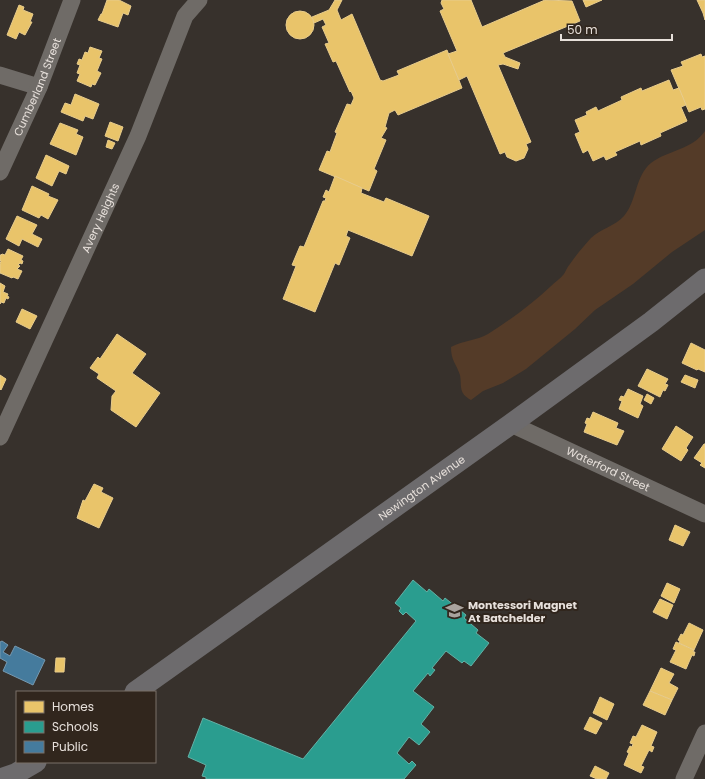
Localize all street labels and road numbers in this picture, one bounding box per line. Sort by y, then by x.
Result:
street label: Cumberland Street [10,36,65,139]
street label: Avery Heights [78,180,123,255]
street label: Waterford Street [564,443,653,495]
street label: Newington Avenue [375,451,468,524]

